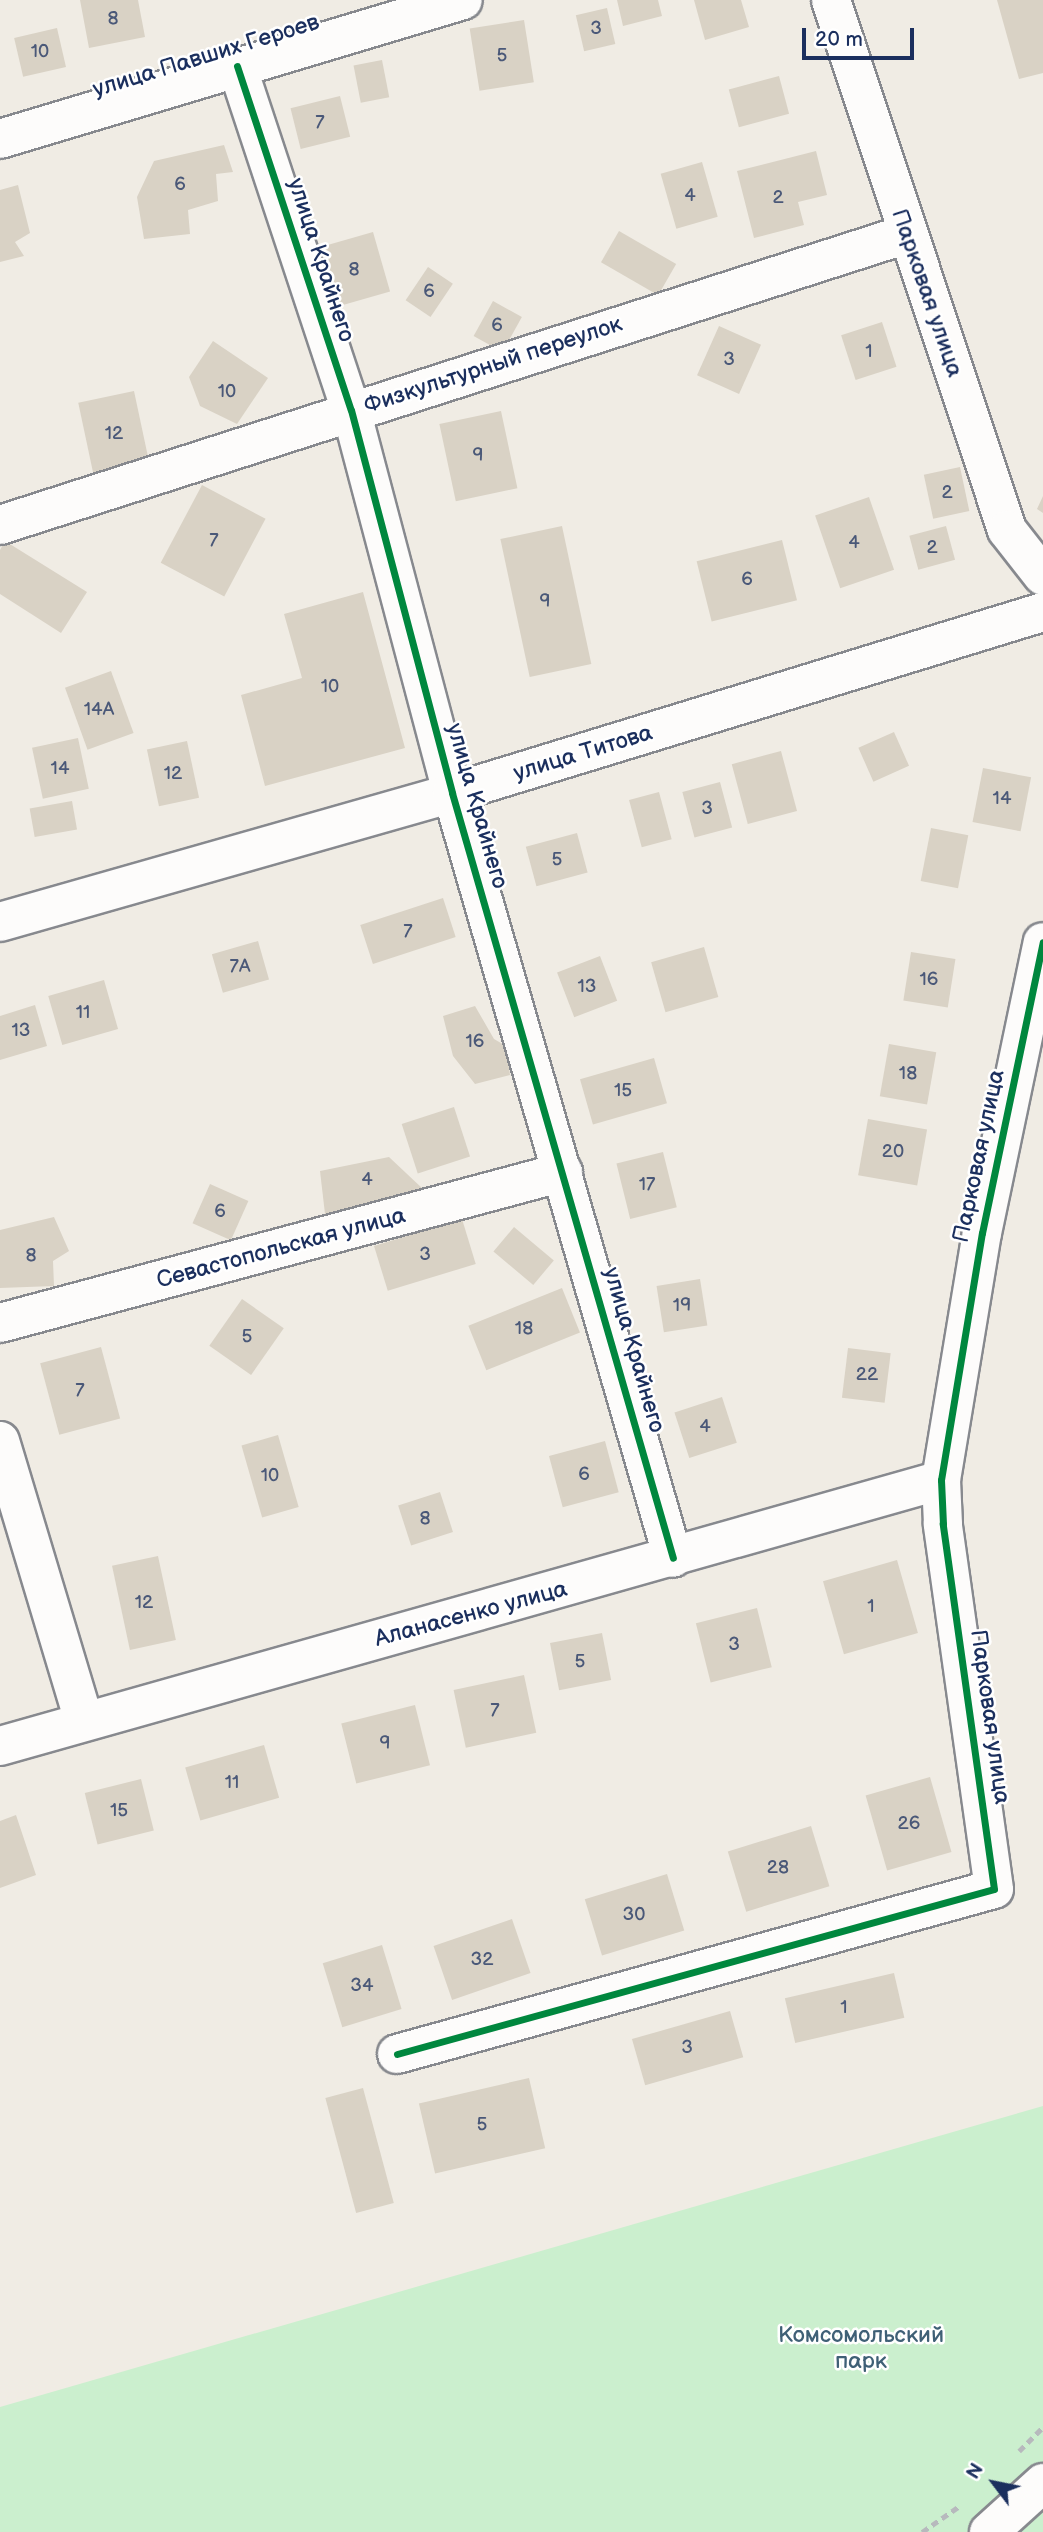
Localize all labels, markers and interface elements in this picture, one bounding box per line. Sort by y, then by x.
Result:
street label: улица Павших Героев [90,8,322,104]
house number: 8 [107,8,119,30]
scale bar [805,14,917,58]
house number: 3 [590,18,602,40]
text: 20 m [815,27,863,52]
house number: 10 [31,41,49,63]
house number: 5 [497,45,507,67]
house number: 7 [315,112,325,134]
house number: 6 [174,174,186,196]
street label: улица Крайнего [282,175,360,345]
house number: 4 [684,185,696,207]
house number: 2 [772,187,784,209]
street label: Парковая улица [885,205,969,381]
house number: 8 [348,259,360,281]
house number: 6 [423,281,435,303]
street label: Физкультурный переулок [360,310,626,420]
house number: 6 [491,315,503,337]
house number: 1 [865,341,873,363]
house number: 3 [723,349,735,371]
house number: 10 [218,381,236,403]
house number: 12 [105,423,123,445]
house number: 9 [473,445,483,467]
house number: 2 [941,482,953,504]
house number: 7 [209,530,219,552]
house number: 4 [848,532,860,554]
house number: 2 [926,537,938,559]
house number: 6 [741,569,753,591]
house number: 9 [540,591,550,613]
house number: 10 [321,676,339,698]
house number: 14А [84,699,114,721]
street label: улица Титова [510,719,656,787]
street label: улица Крайнего [440,720,514,892]
house number: 14 [51,758,69,780]
house number: 12 [164,763,182,785]
house number: 14 [993,788,1011,810]
house number: 3 [701,798,713,820]
house number: 5 [552,849,562,871]
house number: 7 [403,921,413,943]
house number: 7А [230,956,250,978]
house number: 16 [920,969,938,991]
house number: 13 [577,976,597,998]
house number: 11 [76,1002,90,1024]
house number: 13 [11,1020,31,1042]
house number: 16 [466,1031,484,1053]
house number: 18 [899,1063,917,1085]
street label: Парковая улица [947,1067,1011,1245]
house number: 15 [614,1080,632,1102]
house number: 20 [882,1141,904,1163]
house number: 4 [361,1169,373,1191]
house number: 17 [639,1174,655,1196]
street label: Севастопольская улица [154,1201,408,1295]
house number: 6 [214,1201,226,1223]
house number: 3 [419,1244,431,1266]
house number: 8 [25,1245,37,1267]
street label: улица Крайнего [597,1264,671,1436]
house number: 19 [673,1295,691,1317]
house number: 18 [515,1318,533,1340]
house number: 5 [242,1326,252,1348]
house number: 22 [856,1364,878,1386]
house number: 7 [75,1380,85,1402]
house number: 4 [699,1416,711,1438]
house number: 6 [578,1464,590,1486]
house number: 10 [261,1465,279,1487]
house number: 8 [419,1508,431,1530]
street label: Аланасенко улица [372,1575,570,1653]
house number: 12 [135,1592,153,1614]
house number: 1 [867,1596,875,1618]
street label: Парковая улица [964,1628,1016,1806]
house number: 3 [728,1634,740,1656]
house number: 5 [575,1651,585,1673]
house number: 7 [490,1700,500,1722]
house number: 9 [380,1733,390,1755]
house number: 11 [225,1772,239,1794]
house number: 15 [110,1800,128,1822]
house number: 26 [898,1813,920,1835]
house number: 28 [767,1857,789,1879]
house number: 30 [623,1904,645,1926]
house number: 32 [471,1949,493,1971]
house number: 34 [350,1975,374,1997]
house number: 1 [840,1997,848,2019]
house number: 3 [681,2037,693,2059]
house number: 5 [477,2114,487,2136]
park label: Комсомольский парк [778,2321,944,2375]
north arrow [959,2448,1029,2518]
text: N [962,2459,989,2484]

